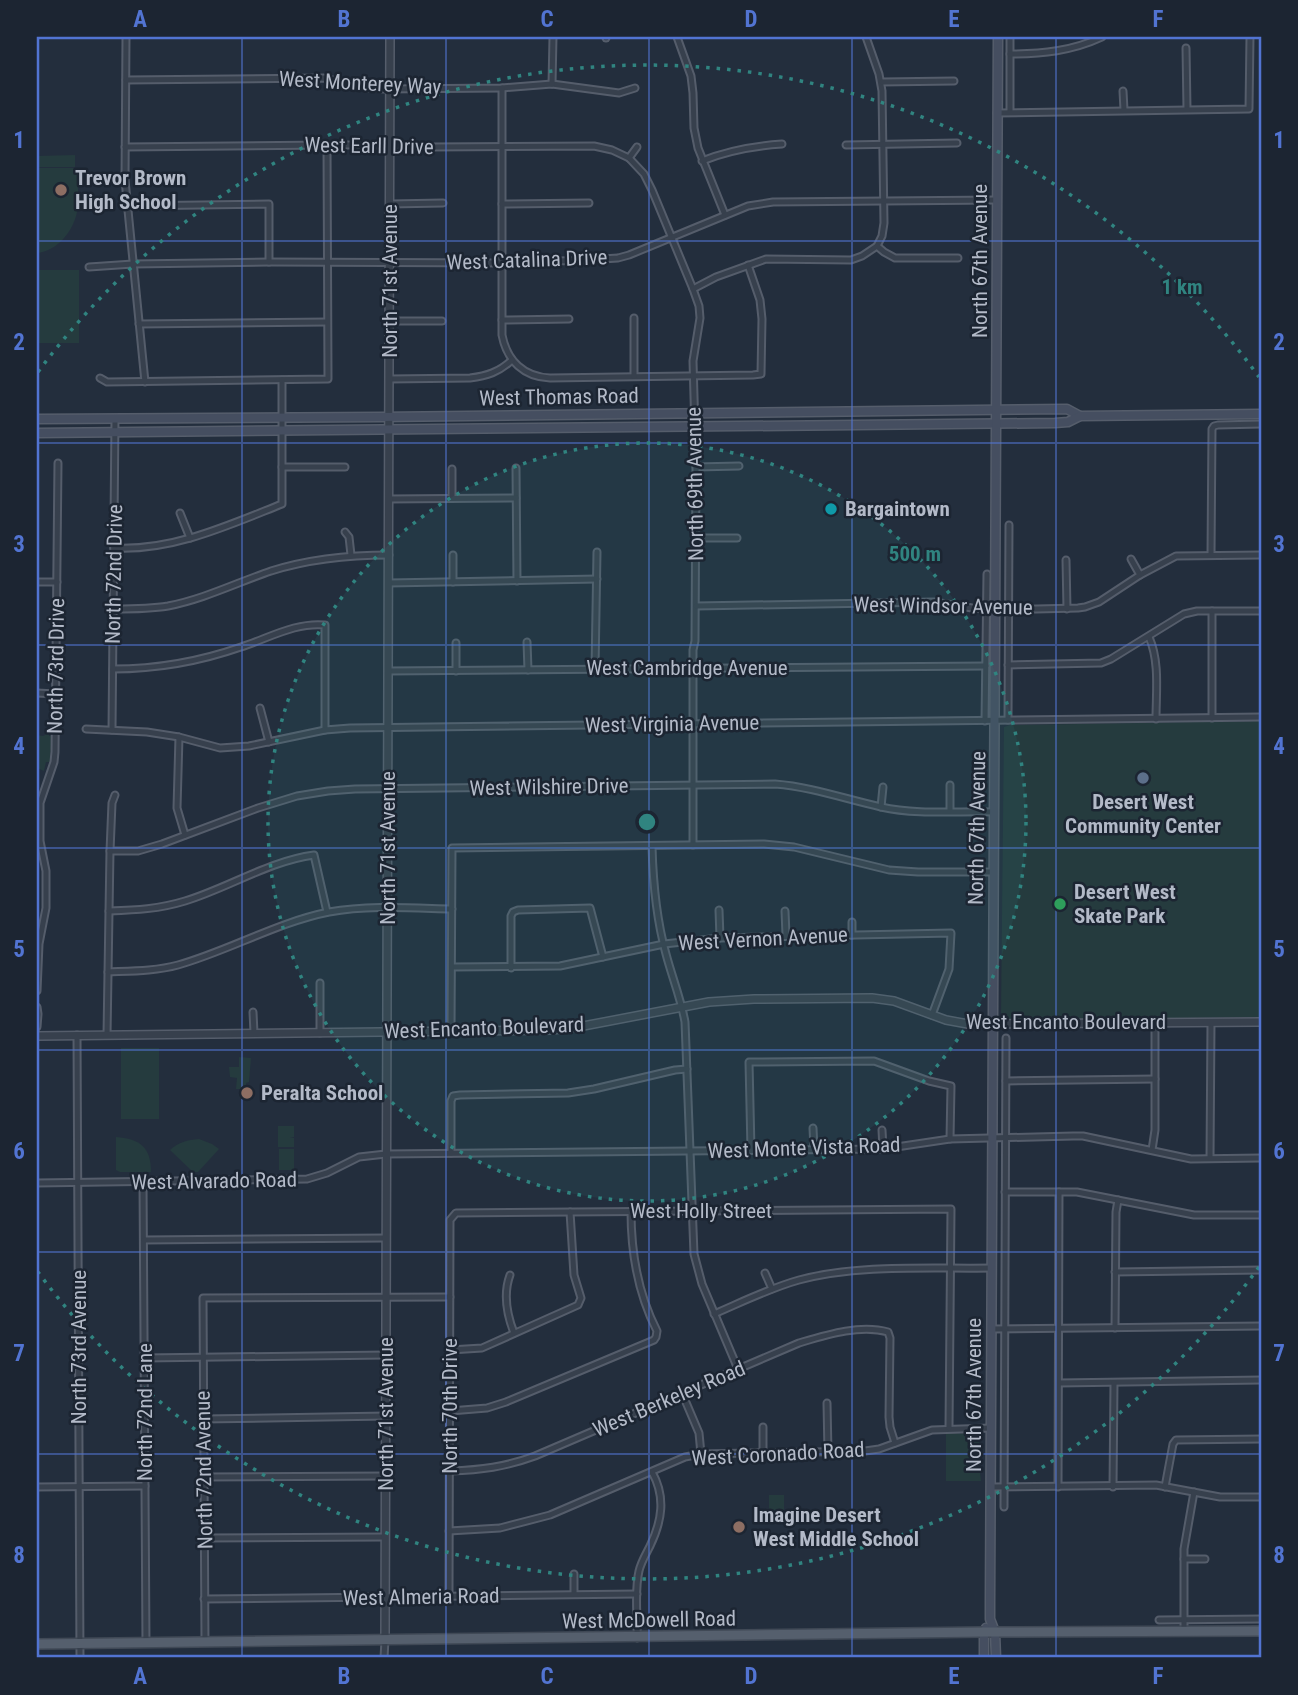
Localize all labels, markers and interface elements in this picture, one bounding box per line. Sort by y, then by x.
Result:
text: A [133,6,147,33]
text: B [338,6,350,33]
text: C [540,6,554,33]
text: D [745,6,758,33]
text: E [948,6,960,33]
text: F [1153,6,1164,33]
street label: West Monterey Way [278,67,442,99]
text: 1 [13,127,25,154]
text: 1 [1273,127,1285,154]
street label: West Earll Drive [304,133,434,159]
place label: Trevor Brown High School [75,166,186,214]
marker: Trevor Brown High School [53,182,69,198]
street label: North 67th Avenue [968,184,992,338]
street label: North 71st Avenue [378,204,402,358]
street label: West Catalina Drive [446,245,608,275]
text: 1 km [1161,275,1203,299]
text: 2 [13,329,25,356]
text: 2 [1273,329,1285,356]
street label: West Thomas Road [479,384,639,410]
street label: North 69th Avenue [682,407,708,561]
place label: Bargaintown [845,497,950,521]
marker: Bargaintown [823,501,839,517]
street label: North 72nd Drive [101,504,127,644]
text: 3 [13,531,25,558]
text: 3 [1273,531,1285,558]
text: 500 m [889,542,941,566]
street label: West Windsor Avenue [853,592,1033,620]
street label: North 73rd Drive [43,598,69,734]
street label: West Cambridge Avenue [586,656,788,680]
street label: West Virginia Avenue [585,710,760,738]
text: 4 [13,733,25,760]
text: 4 [1273,733,1285,760]
street label: North 67th Avenue [964,751,990,905]
marker: Desert West Community Center [1135,770,1151,786]
street label: North 71st Avenue [376,771,400,925]
street label: West Wilshire Drive [469,774,629,800]
place label: Desert West Community Center [1065,790,1221,838]
centre of rings [635,810,659,834]
place label: Desert West Skate Park [1074,880,1176,928]
marker: Desert West Skate Park [1052,896,1068,912]
street label: West Vernon Avenue [678,923,849,955]
text: 5 [13,936,25,963]
text: 5 [1273,936,1285,963]
street label: West Encanto Boulevard [966,1010,1166,1034]
street label: West Encanto Boulevard [384,1013,584,1043]
place label: Peralta School [261,1081,383,1105]
marker: Peralta School [239,1085,255,1101]
street label: West Monte Vista Road [707,1133,901,1163]
text: 6 [13,1138,25,1165]
text: 6 [1273,1138,1285,1165]
street label: West Alvarado Road [131,1168,297,1194]
street label: West Holly Street [630,1199,772,1223]
street label: North 73rd Avenue [67,1270,91,1424]
street label: North 67th Avenue [962,1318,986,1472]
street label: North 71st Avenue [374,1337,398,1491]
street label: North 70th Drive [438,1338,462,1474]
text: 7 [13,1340,25,1367]
text: 7 [1273,1340,1285,1367]
street label: North 72nd Lane [133,1343,157,1481]
street label: West Berkeley Road [589,1356,749,1442]
street label: North 72nd Avenue [191,1391,217,1549]
street label: West Coronado Road [691,1437,865,1471]
place label: Imagine Desert West Middle School [753,1503,919,1551]
marker: Imagine Desert West Middle School [731,1519,747,1535]
text: 8 [13,1542,25,1569]
text: 8 [1273,1542,1285,1569]
street label: West Almeria Road [342,1584,500,1610]
street label: West McDowell Road [562,1606,736,1634]
text: A [133,1663,147,1690]
text: B [338,1663,350,1690]
text: C [540,1663,554,1690]
text: D [745,1663,758,1690]
text: E [948,1663,960,1690]
text: F [1153,1663,1164,1690]

